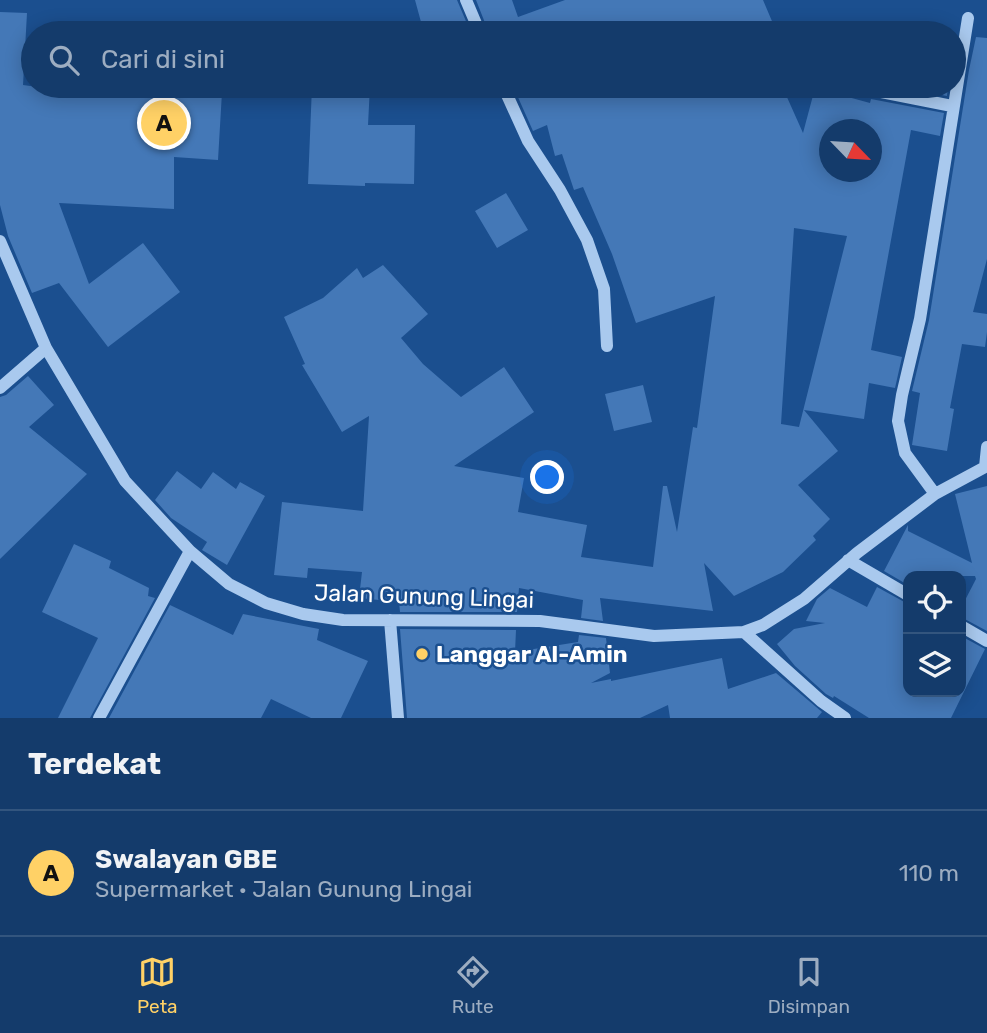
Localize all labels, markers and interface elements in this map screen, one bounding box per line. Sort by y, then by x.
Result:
search box [21,21,966,98]
icon: search [45,41,83,79]
text: Cari di sini [101,44,225,75]
pin: A [141,97,187,149]
north arrow [819,119,882,182]
your location [530,460,564,494]
map controls [903,571,966,697]
button: locate [903,571,966,634]
street label: Jalan Gunung Lingai [314,578,534,614]
button: layers [903,634,966,697]
place label: Langgar Al-Amin [436,640,628,668]
marker: Langgar Al-Amin [414,646,430,662]
text: Terdekat [28,746,161,782]
text: Swalayan GBE [95,844,277,875]
text: A [43,859,59,887]
text: 110 m [899,859,959,887]
text: Supermarket · Jalan Gunung Lingai [95,875,472,903]
tab: Peta [137,953,178,1018]
tab: Rute [452,953,494,1018]
tab: Disimpan [768,953,850,1018]

